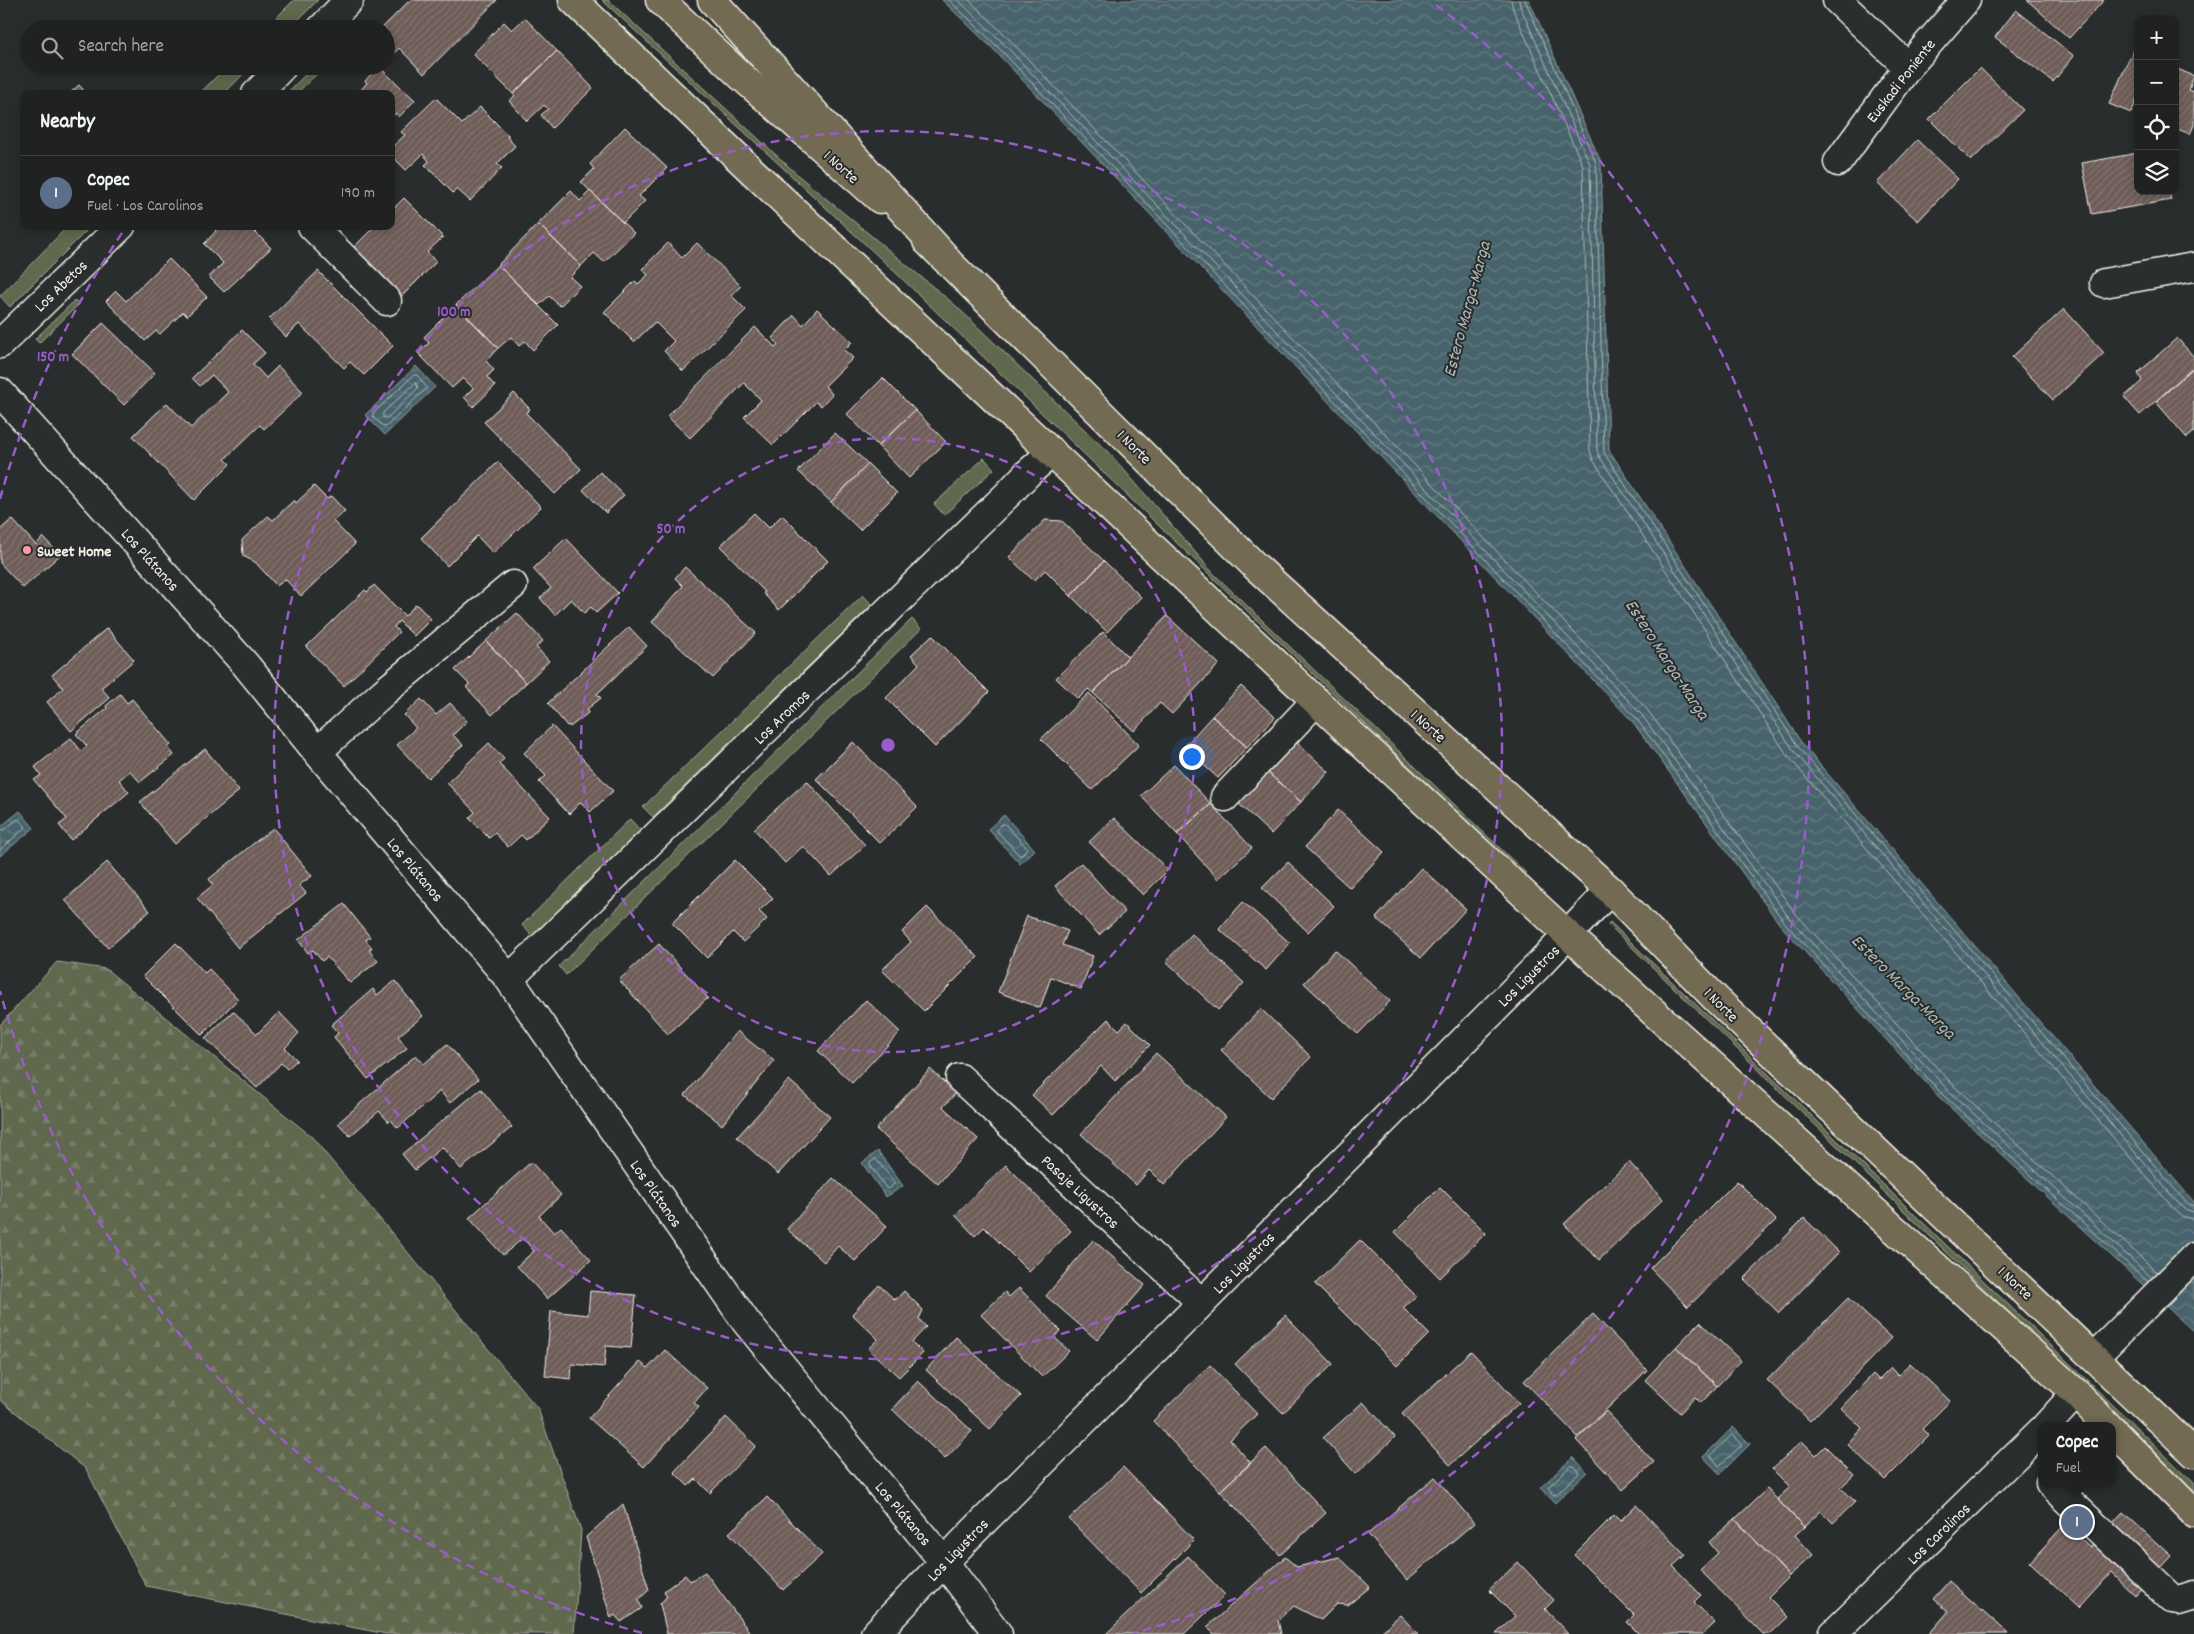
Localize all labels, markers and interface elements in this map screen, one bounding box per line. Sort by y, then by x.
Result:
map controls [2134,15,2179,195]
button: + [2134,15,2179,60]
search box [20,20,395,75]
icon: search [38,34,66,62]
text: Search here [78,34,164,61]
street label: Euskadi Poniente [1862,35,1942,128]
button: − [2134,60,2179,105]
button: locate [2134,105,2179,150]
text: Nearby [40,108,95,138]
street label: 1 Norte [817,146,863,190]
button: layers [2134,150,2179,195]
text: Copec [87,168,130,195]
text: 1 [54,182,58,205]
text: 190 m [341,182,375,205]
text: Fuel · Los Carolinos [87,195,203,218]
water label: Estero Marga-Marga [1438,238,1499,380]
street label: Los Abetos [30,255,94,318]
text: 100 m [437,302,471,324]
text: 150 m [37,347,69,369]
street label: 1 Norte [1111,425,1156,470]
text: 50 m [657,519,685,541]
street label: Los Plátanos [115,524,184,597]
place label: Sweet Home [37,541,111,564]
marker: Sweet Home [21,544,33,556]
water label: Estero Marga-Marga [1617,595,1715,727]
street label: Los Aromos [749,685,816,751]
street label: 1 Norte [1404,705,1450,749]
centre of rings [879,736,897,754]
your location [1179,744,1205,770]
street label: Los Plátanos [380,833,448,908]
water label: Estero Marga-Marga [1844,930,1961,1047]
street label: Los Ligustros [1493,940,1566,1013]
street label: 1 Norte [1698,983,1743,1028]
street label: Pasaje Ligustros [1035,1150,1124,1235]
street label: Los Plátanos [623,1156,687,1233]
street label: Los Ligustros [1208,1227,1281,1300]
street label: 1 Norte [1991,1261,2037,1306]
popup [2038,1422,2116,1487]
text: Copec [2056,1430,2098,1457]
text: Fuel [2056,1457,2081,1480]
street label: Los Plátanos [868,1477,936,1552]
street label: Los Carolinos [1903,1498,1977,1571]
pin: 1 [2061,1503,2093,1541]
street label: Los Ligustros [923,1514,995,1587]

